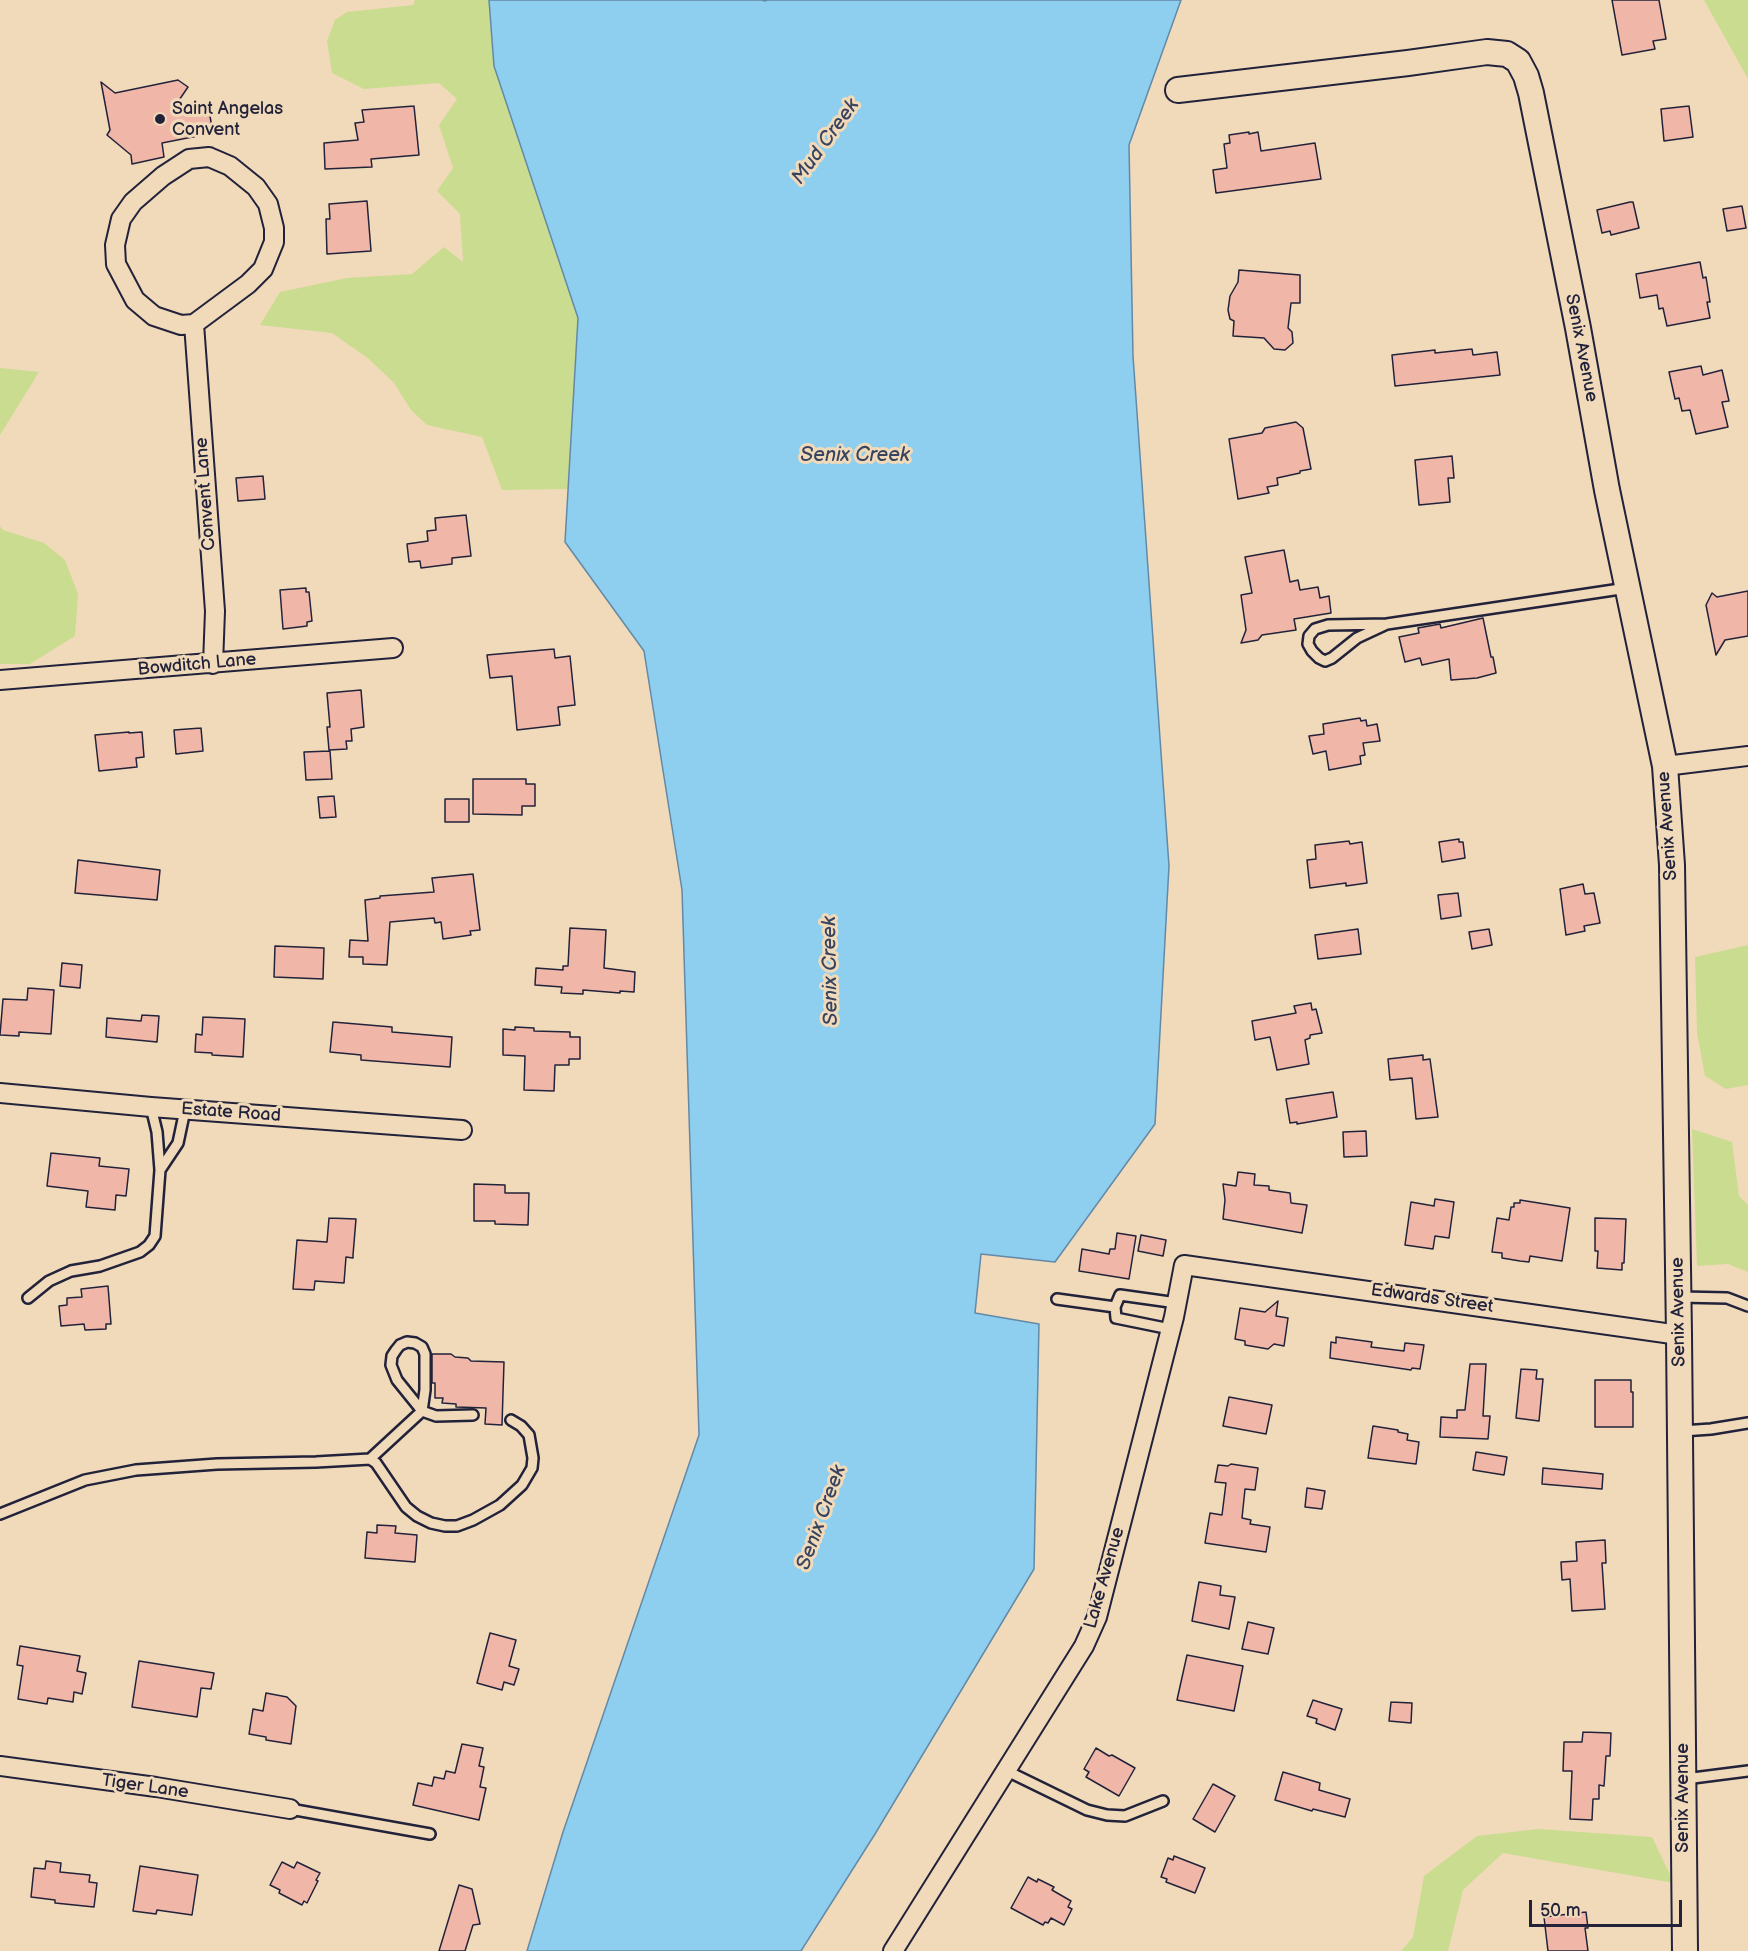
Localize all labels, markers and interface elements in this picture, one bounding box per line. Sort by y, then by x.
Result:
water label: Mud Creek [787,95,865,189]
place label: Saint Angelas Convent [172,98,283,140]
marker: Saint Angelas Convent [153,112,167,126]
street label: Senix Avenue [1560,292,1602,404]
street label: Convent Lane [191,437,221,551]
water label: Senix Creek [800,444,910,468]
street label: Bowditch Lane [137,649,257,681]
street label: Senix Avenue [1653,771,1683,881]
water label: Senix Creek [818,916,844,1026]
street label: Estate Road [180,1099,282,1127]
street label: Senix Avenue [1667,1257,1691,1367]
street label: Edwards Street [1369,1280,1495,1318]
water label: Senix Creek [792,1463,852,1573]
street label: Lake Avenue [1080,1525,1130,1631]
street label: Senix Avenue [1672,1743,1694,1853]
street label: Tiger Lane [100,1770,190,1804]
scale bar [1532,1888,1685,1926]
text: 50 m [1540,1900,1581,1921]

